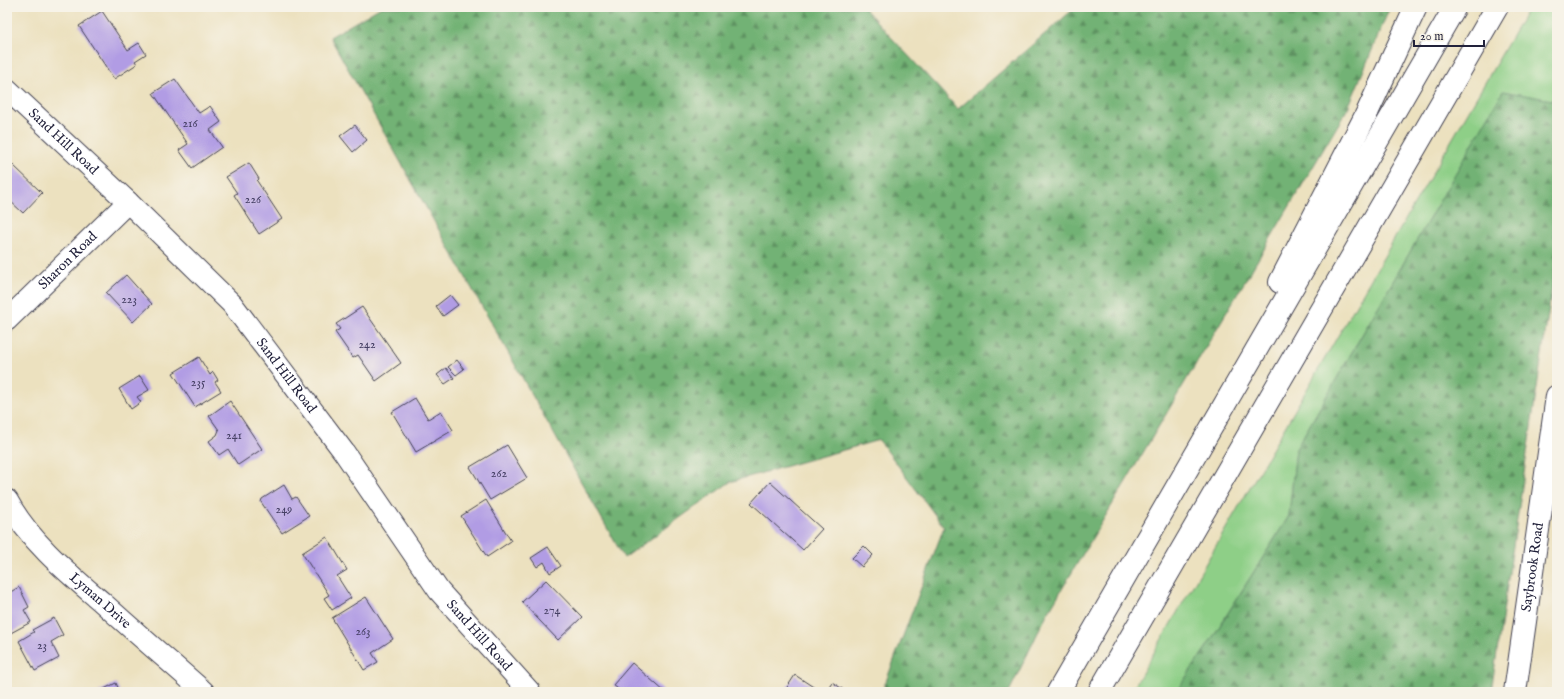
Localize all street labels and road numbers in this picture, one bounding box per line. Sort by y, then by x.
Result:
street label: Sand Hill Road [24,104,102,179]
street label: Sharon Road [35,227,102,293]
street label: Sand Hill Road [252,334,321,417]
street label: Saybrook Road [1517,521,1548,613]
street label: Lyman Drive [65,569,135,633]
street label: Sand Hill Road [442,596,516,675]

